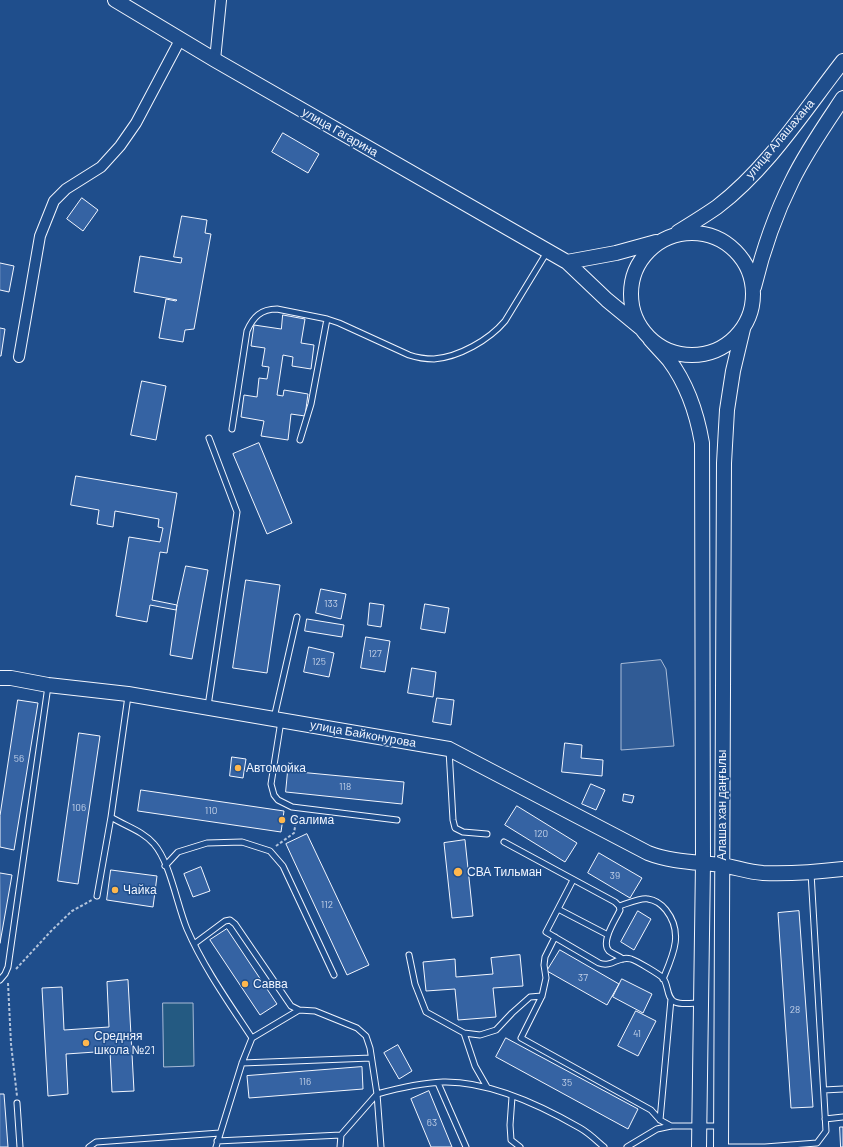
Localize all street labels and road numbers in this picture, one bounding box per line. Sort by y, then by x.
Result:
street label: улица Алашахана [743,96,817,182]
street label: улица Гагарина [299,104,381,160]
street label: улица Байконурова [309,718,417,750]
street label: Алаша хан даңғылы [715,750,729,860]

